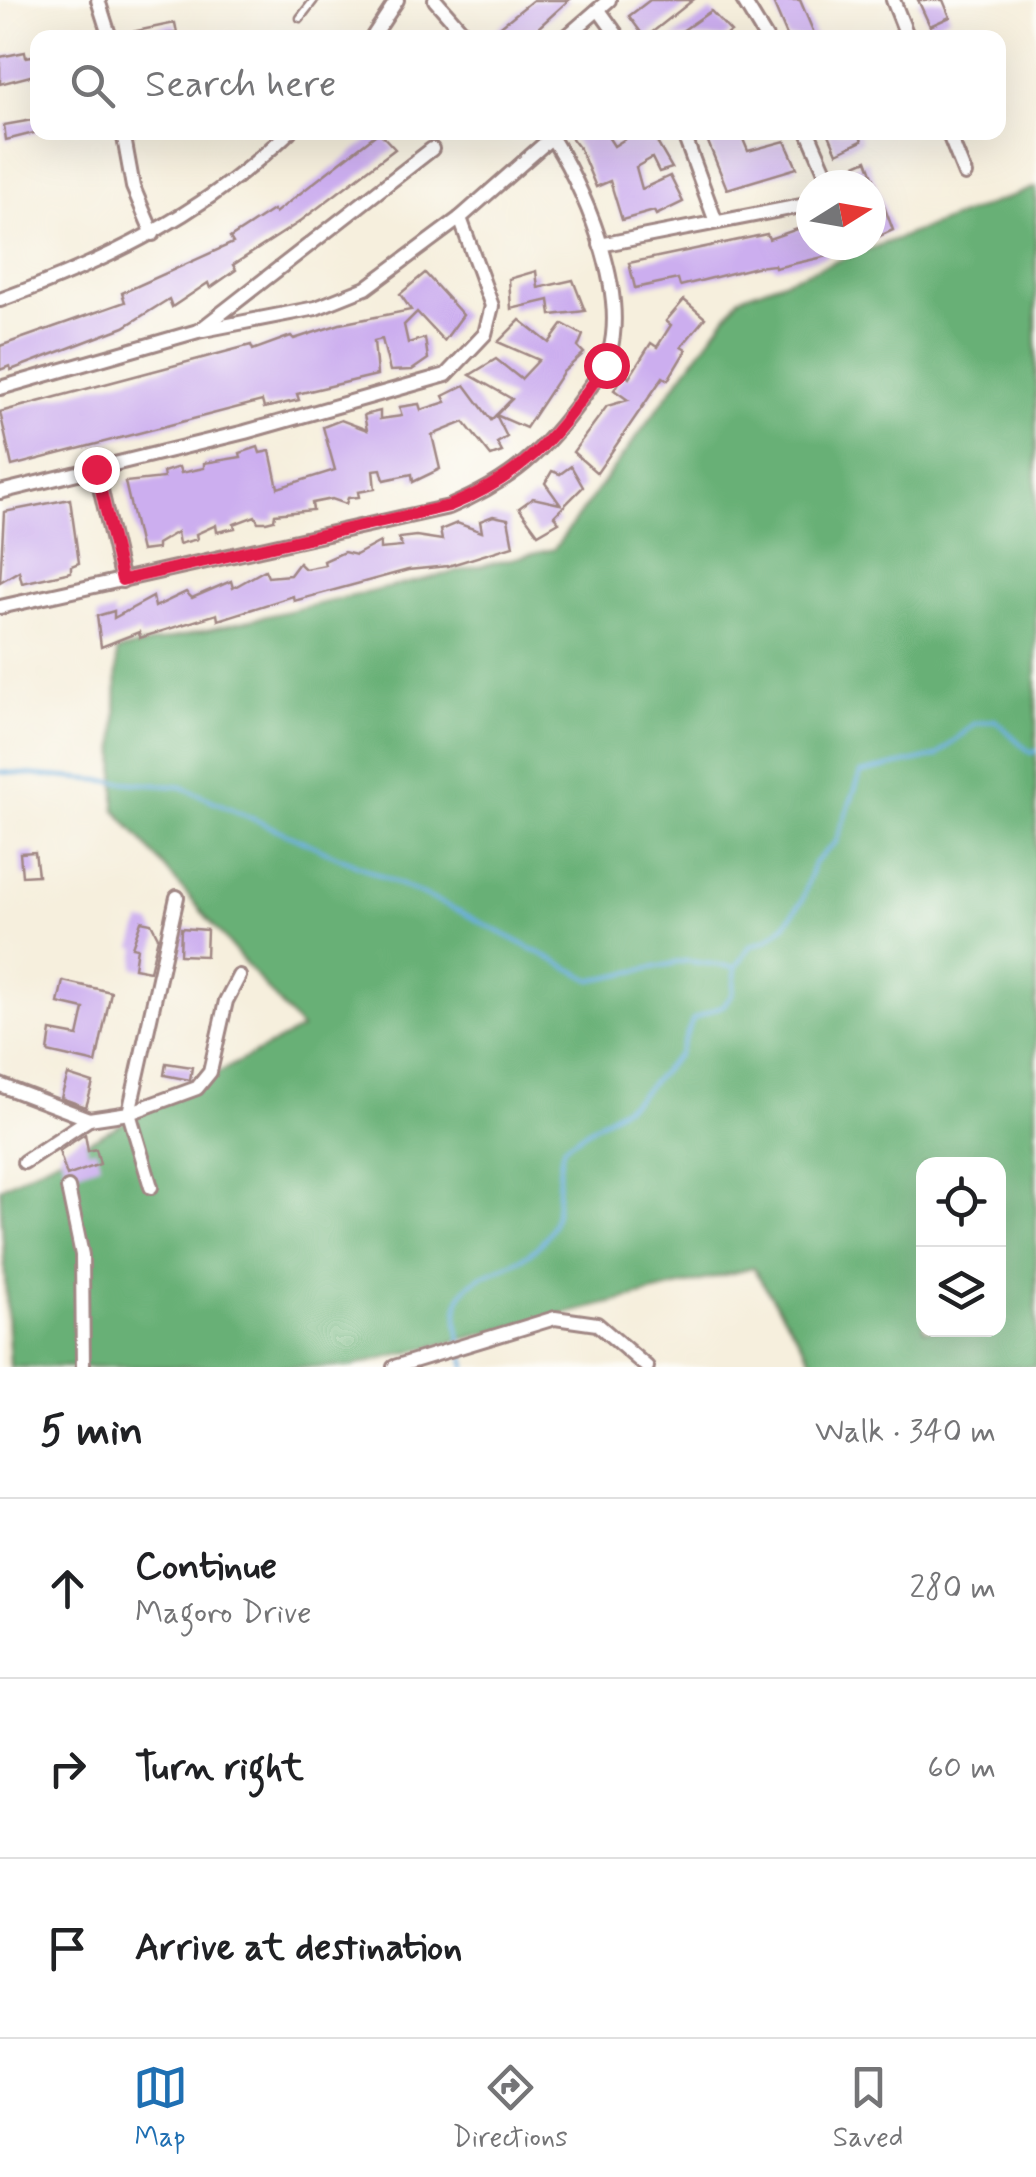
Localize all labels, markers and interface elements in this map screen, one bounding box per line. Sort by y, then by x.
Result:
search box [30,30,1006,140]
icon: search [65,58,120,113]
text: Search here [145,61,336,110]
north arrow [796,170,886,260]
route start [584,343,630,389]
route end [74,447,120,493]
map controls [916,1157,1006,1337]
button: locate [916,1157,1006,1247]
button: layers [916,1247,1006,1337]
text: 5 min [40,1405,143,1460]
text: Walk · 340 m [815,1411,996,1453]
text: Continue [135,1543,277,1592]
icon: ahead [40,1561,95,1616]
text: 280 m [909,1567,996,1609]
text: Magoro Drive [135,1592,312,1634]
icon: right [40,1741,95,1796]
text: Turn right [135,1744,304,1793]
text: 60 m [927,1747,996,1789]
icon: arrive [40,1921,95,1976]
text: Arrive at destination [135,1924,462,1973]
tab: Map [133,2060,188,2157]
tab: Directions [453,2060,568,2157]
tab: Saved [833,2060,903,2157]

